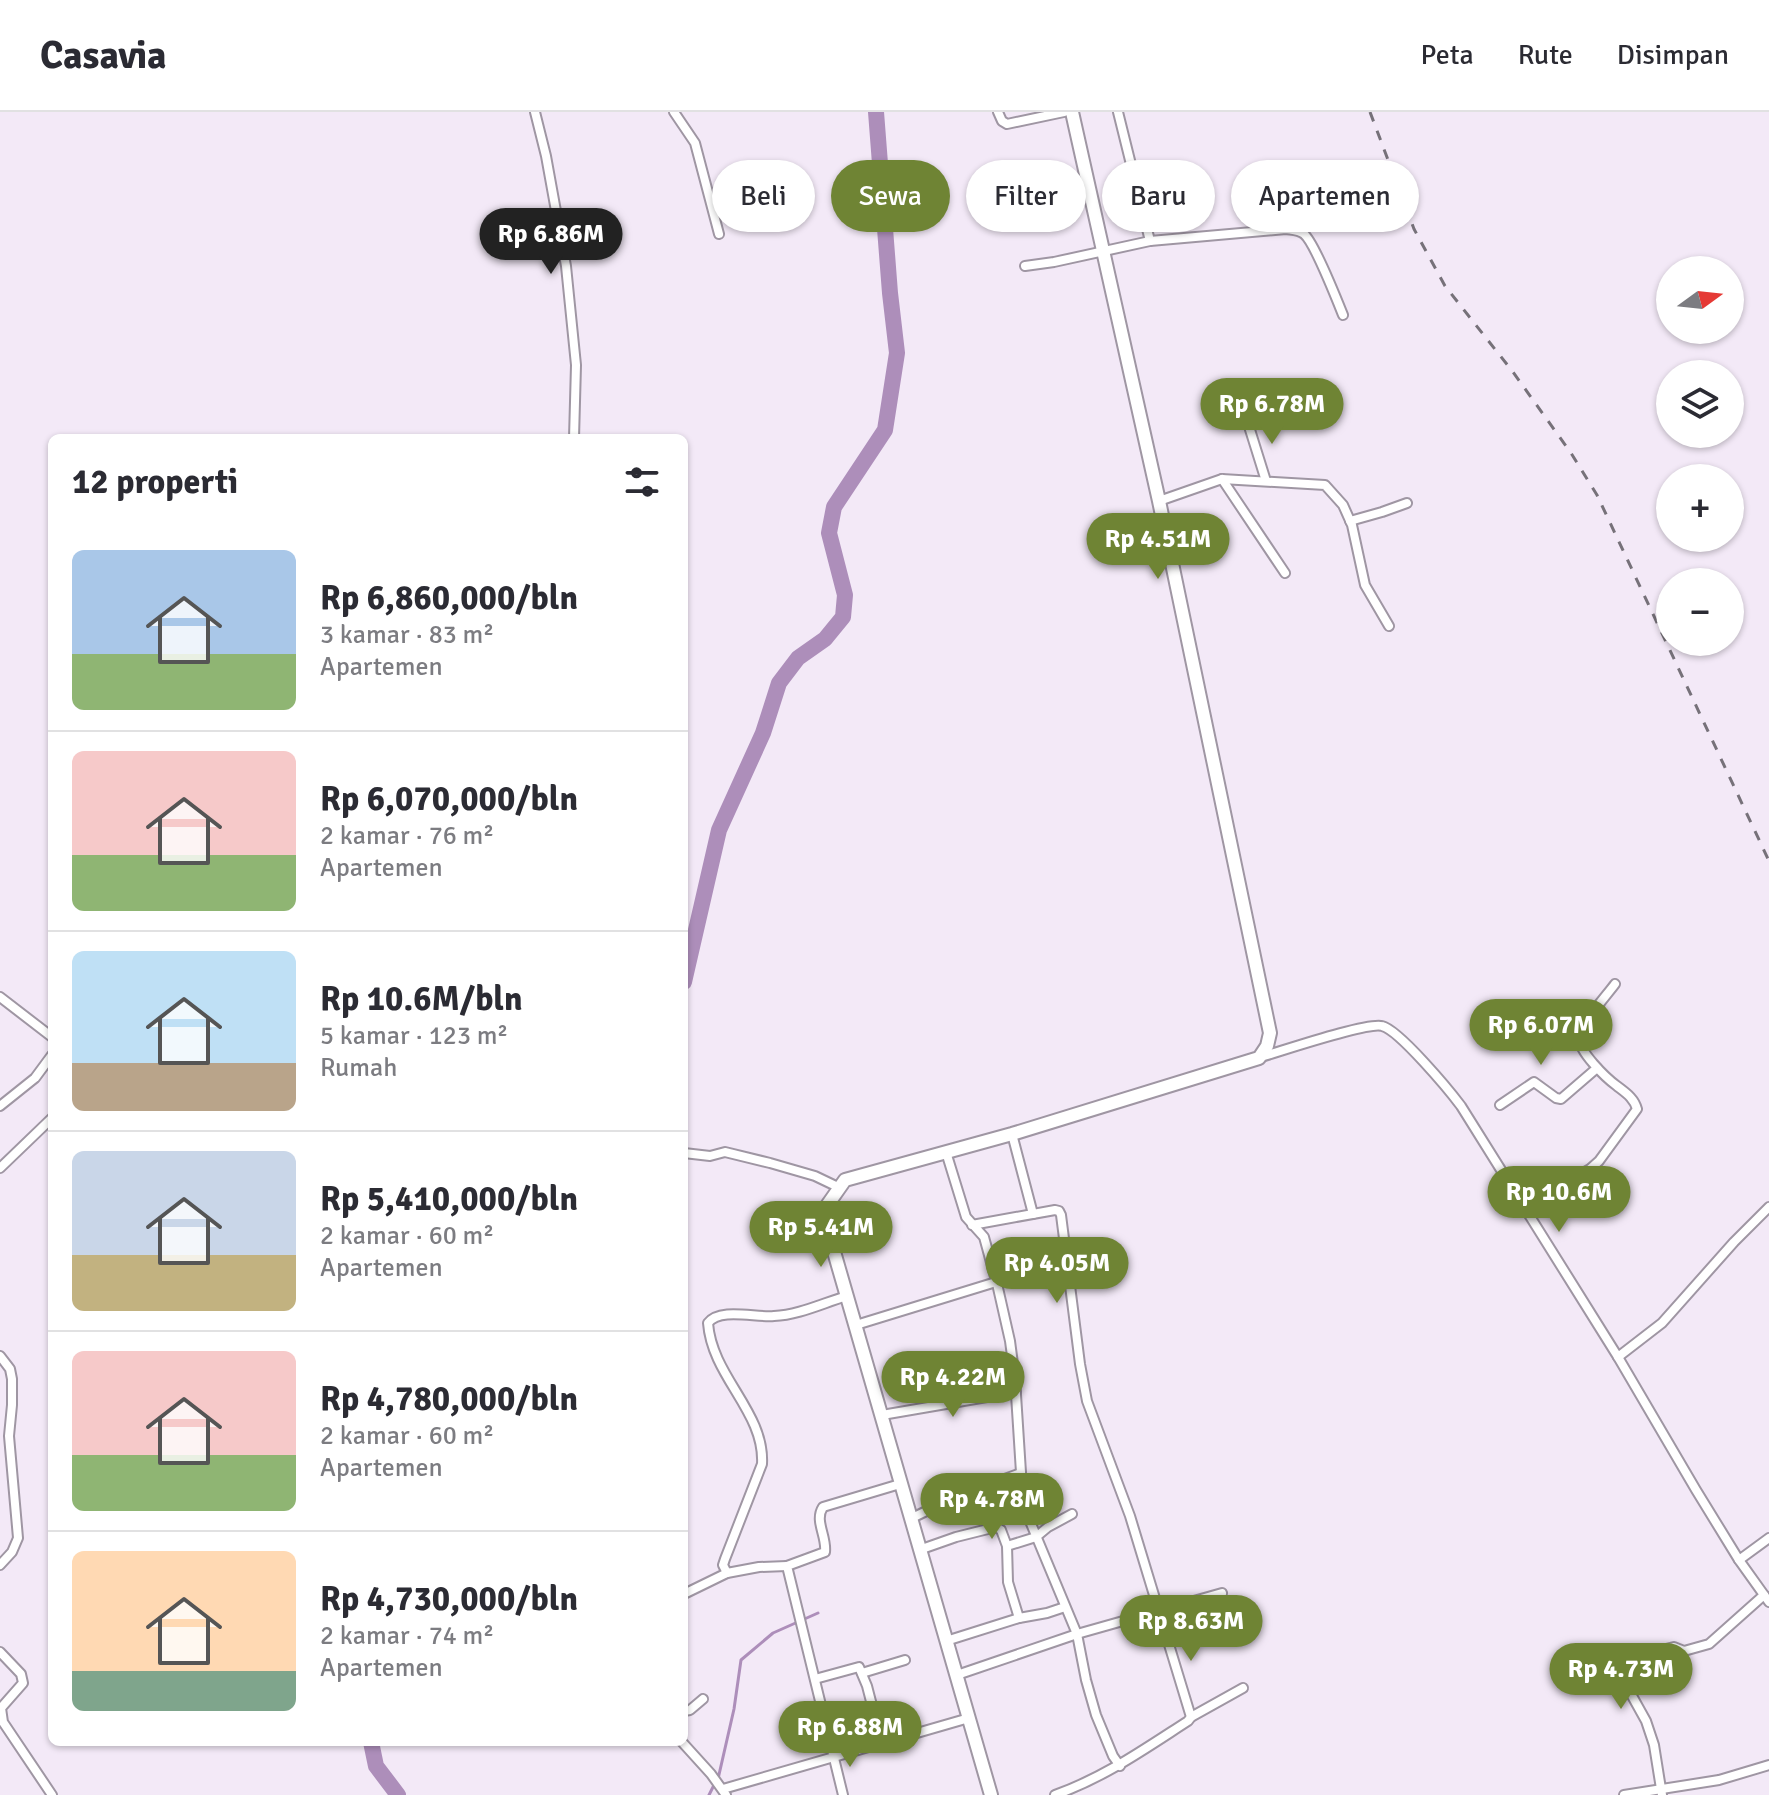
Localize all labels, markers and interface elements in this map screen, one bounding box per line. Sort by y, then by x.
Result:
text: Casavia [40,32,167,79]
text: Peta [1421,38,1474,72]
text: Rute [1518,38,1573,72]
text: Disimpan [1617,38,1729,72]
chip: Beli [712,160,815,232]
chip: Sewa [831,160,950,232]
chip: Filter [966,160,1086,232]
chip: Baru [1102,160,1215,232]
chip: Apartemen [1231,160,1419,232]
pin: Rp 6.86M [468,208,634,276]
text: Rp 6.86M [498,218,604,250]
north arrow [1656,256,1744,344]
map controls [1656,256,1744,656]
button: layers [1656,360,1744,448]
pin: Rp 6.78M [1189,378,1355,446]
text: Rp 6.78M [1219,388,1325,420]
icon: filters [620,460,664,504]
text: 12 properti [72,461,238,503]
button: + [1656,464,1744,552]
pin: Rp 4.51M [1075,513,1241,581]
text: Rp 4.51M [1105,523,1211,555]
button: − [1656,568,1744,656]
text: Rp 6,860,000/bln [320,577,578,619]
icon: home [136,582,232,678]
text: 3 kamar · 83 m² [320,619,494,651]
text: Apartemen [320,651,443,683]
text: Rp 6,070,000/bln [320,778,578,820]
icon: home [136,783,232,879]
text: 2 kamar · 76 m² [320,820,494,852]
text: Apartemen [320,852,443,884]
text: Rp 10.6M/bln [320,978,523,1020]
icon: home [136,983,232,1079]
pin: Rp 6.07M [1458,999,1624,1067]
text: Rp 6.07M [1488,1009,1594,1041]
text: 5 kamar · 123 m² [320,1020,508,1052]
text: Rumah [320,1052,397,1084]
pin: Rp 10.6M [1476,1166,1642,1234]
text: Rp 10.6M [1506,1176,1612,1208]
text: Rp 5,410,000/bln [320,1178,578,1220]
icon: home [136,1183,232,1279]
pin: Rp 5.41M [738,1201,904,1269]
text: Rp 5.41M [768,1211,874,1243]
text: 2 kamar · 60 m² [320,1220,494,1252]
pin: Rp 4.05M [974,1237,1140,1305]
text: Rp 4.05M [1004,1247,1110,1279]
text: Apartemen [320,1252,443,1284]
pin: Rp 4.22M [870,1351,1036,1419]
text: Rp 4.22M [900,1361,1006,1393]
text: Rp 4,780,000/bln [320,1378,578,1420]
icon: home [136,1383,232,1479]
text: 2 kamar · 60 m² [320,1420,494,1452]
text: Apartemen [320,1452,443,1484]
pin: Rp 4.78M [909,1473,1075,1541]
text: Rp 4.78M [939,1483,1045,1515]
text: Rp 4,730,000/bln [320,1578,578,1620]
icon: home [136,1583,232,1679]
pin: Rp 8.63M [1108,1595,1274,1663]
text: Rp 8.63M [1138,1605,1244,1637]
text: 2 kamar · 74 m² [320,1620,494,1652]
pin: Rp 4.73M [1538,1643,1704,1711]
text: Apartemen [320,1652,443,1684]
text: Rp 4.73M [1568,1653,1674,1685]
pin: Rp 6.88M [767,1701,933,1769]
text: Rp 6.88M [797,1711,903,1743]

